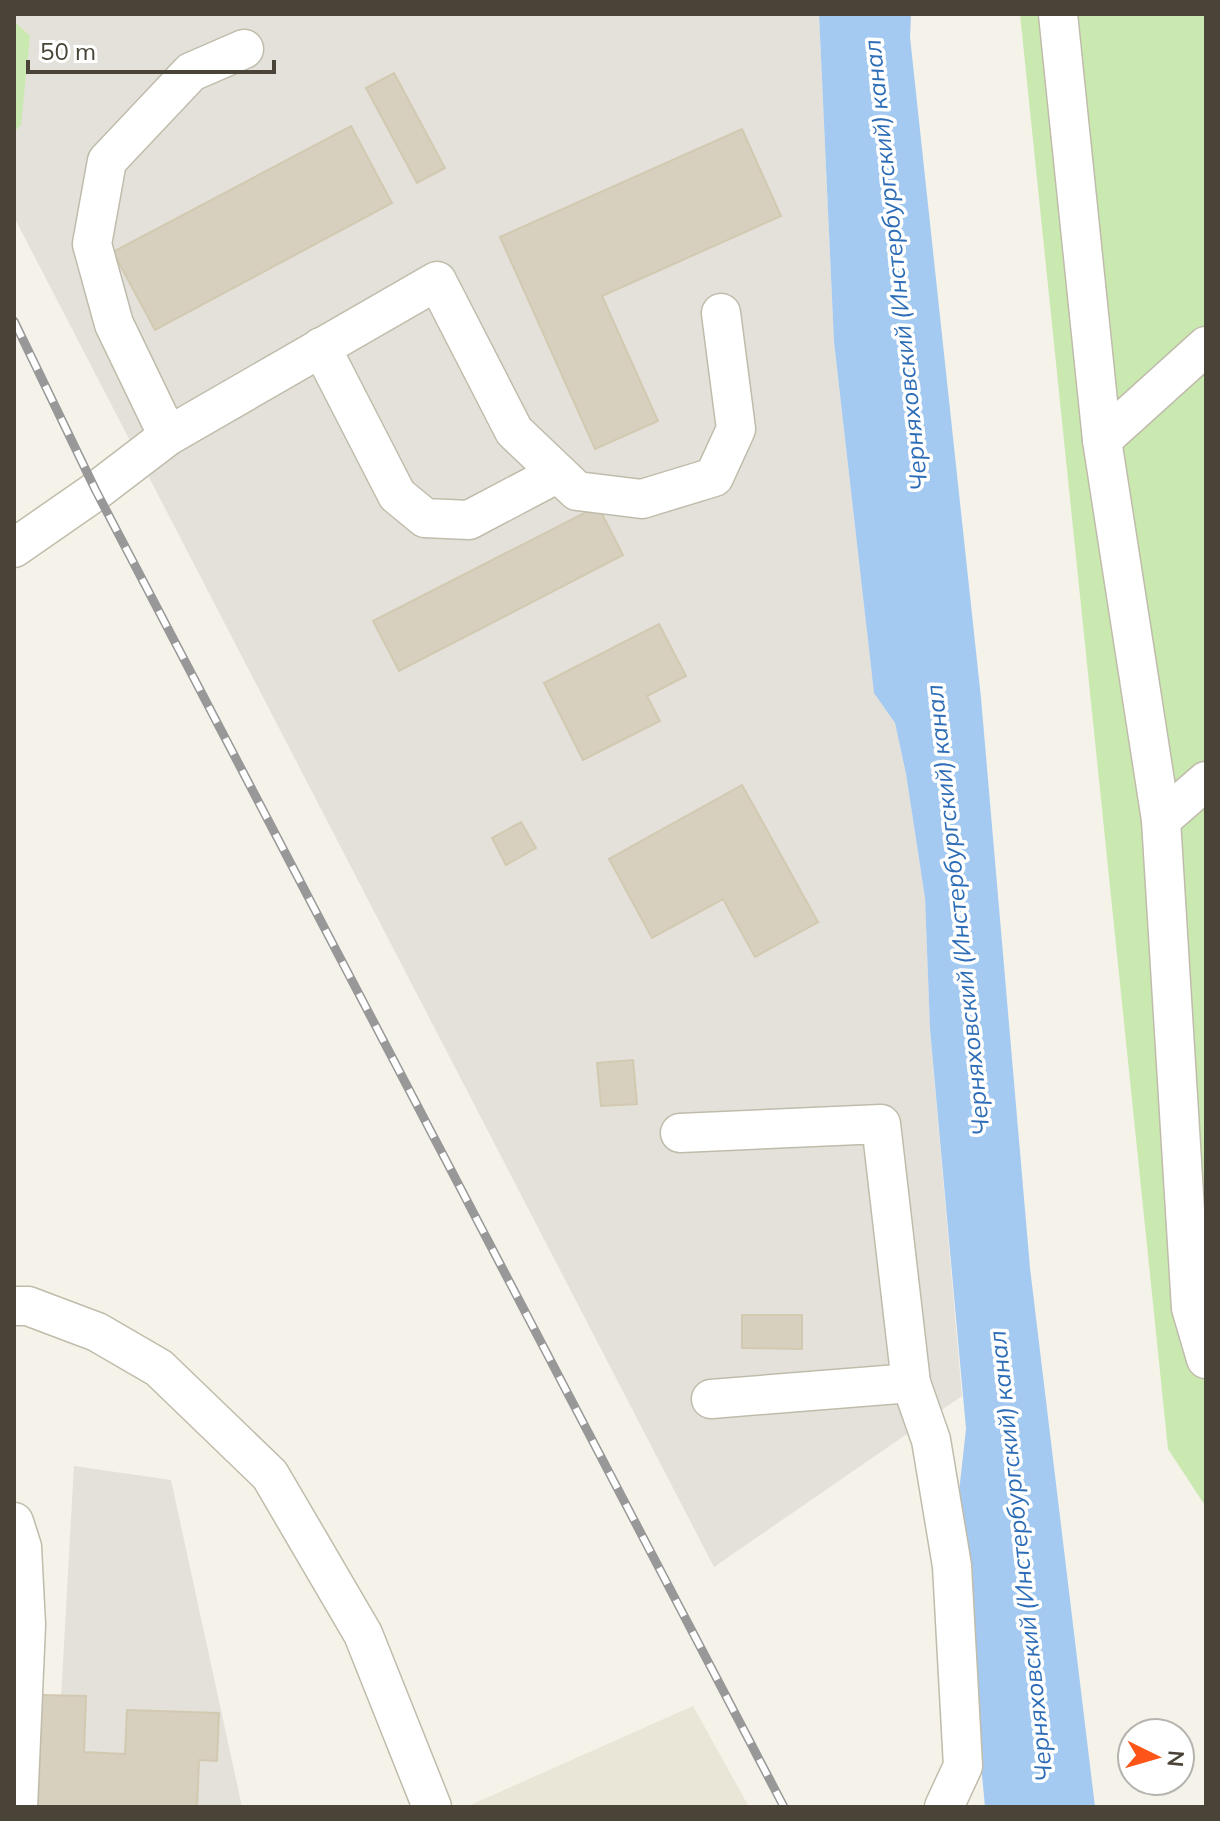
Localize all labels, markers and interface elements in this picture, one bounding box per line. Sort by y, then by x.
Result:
scale bar [28,24,274,74]
text: 50 m [40,36,96,66]
water label: Черняховский (Инстербургский) канал [856,38,934,492]
water label: Черняховский (Инстербургский) канал [918,683,996,1137]
water label: Черняховский (Инстербургский) канал [981,1329,1059,1783]
north arrow [1116,1717,1196,1797]
text: N [1161,1749,1191,1768]

